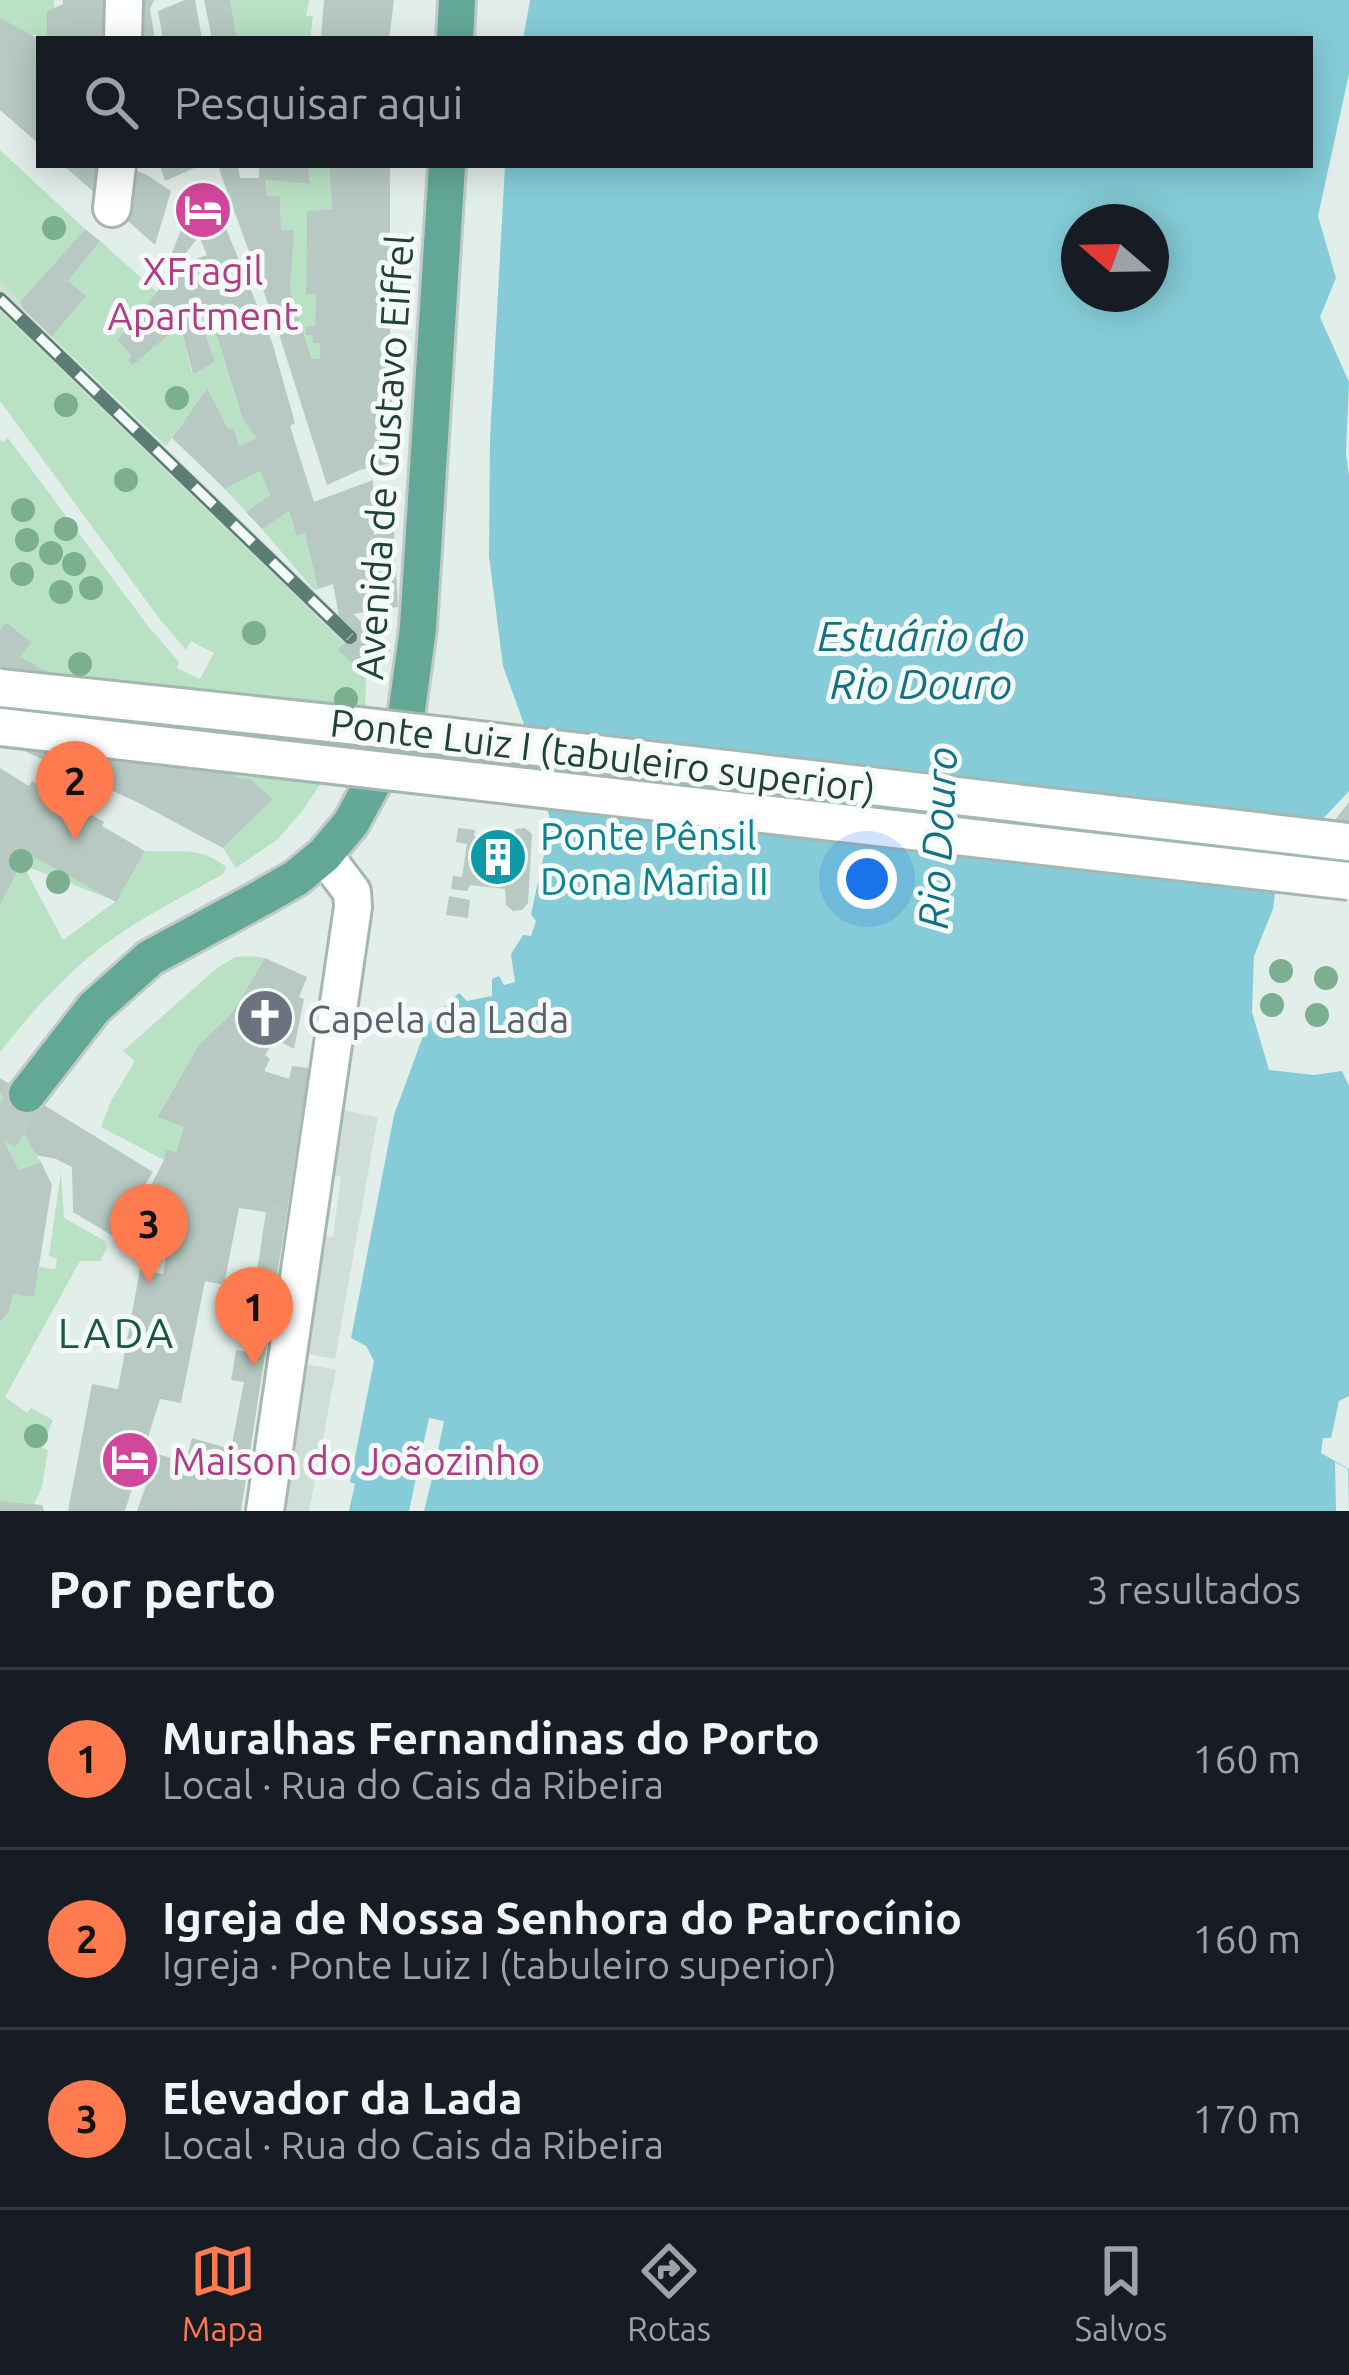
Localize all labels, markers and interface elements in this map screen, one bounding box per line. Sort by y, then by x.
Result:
search box [36,36,1313,168]
icon: search [78,69,144,135]
text: Pesquisar aqui [174,77,463,128]
hotel icon: XFragil Apartment [172,179,234,241]
north arrow [1061,204,1169,312]
street label: Avenida de Gustavo Eiffel [347,233,421,681]
place label: XFragil Apartment [107,249,299,337]
water label: Estuário do Rio Douro [817,612,1025,707]
street label: Ponte Luiz I (tabuleiro superior) [328,700,878,811]
pin: 2 [36,741,114,840]
water label: Rio Douro [909,746,965,930]
place label: Ponte Pênsil Dona Maria II [540,814,769,902]
building icon: Ponte Pênsil Dona Maria II [467,826,529,888]
your location [837,849,897,909]
church icon: Capela da Lada [234,987,296,1049]
place label: Capela da Lada [307,997,569,1040]
pin: 3 [110,1184,188,1283]
pin: 1 [215,1267,293,1366]
district label: LADA [58,1309,176,1356]
hotel icon: Maison do Joãozinho [99,1429,161,1491]
place label: Maison do Joãozinho [172,1439,540,1482]
text: Por perto [48,1560,276,1618]
text: 3 resultados [1087,1568,1301,1611]
text: Muralhas Fernandinas do Porto [162,1712,820,1763]
text: 1 [76,1737,98,1780]
text: 160 m [1192,1737,1301,1780]
text: Local · Rua do Cais da Ribeira [162,1763,664,1806]
text: Igreja de Nossa Senhora do Patrocínio [162,1892,962,1943]
text: 2 [76,1917,98,1960]
text: 160 m [1192,1917,1301,1960]
text: Igreja · Ponte Luiz I (tabuleiro superior) [162,1943,837,1986]
text: Elevador da Lada [162,2072,523,2123]
text: 3 [76,2097,98,2140]
text: 170 m [1192,2097,1301,2140]
text: Local · Rua do Cais da Ribeira [162,2123,664,2166]
tab: Mapa [182,2238,264,2347]
tab: Rotas [627,2238,711,2347]
tab: Salvos [1075,2238,1167,2347]

